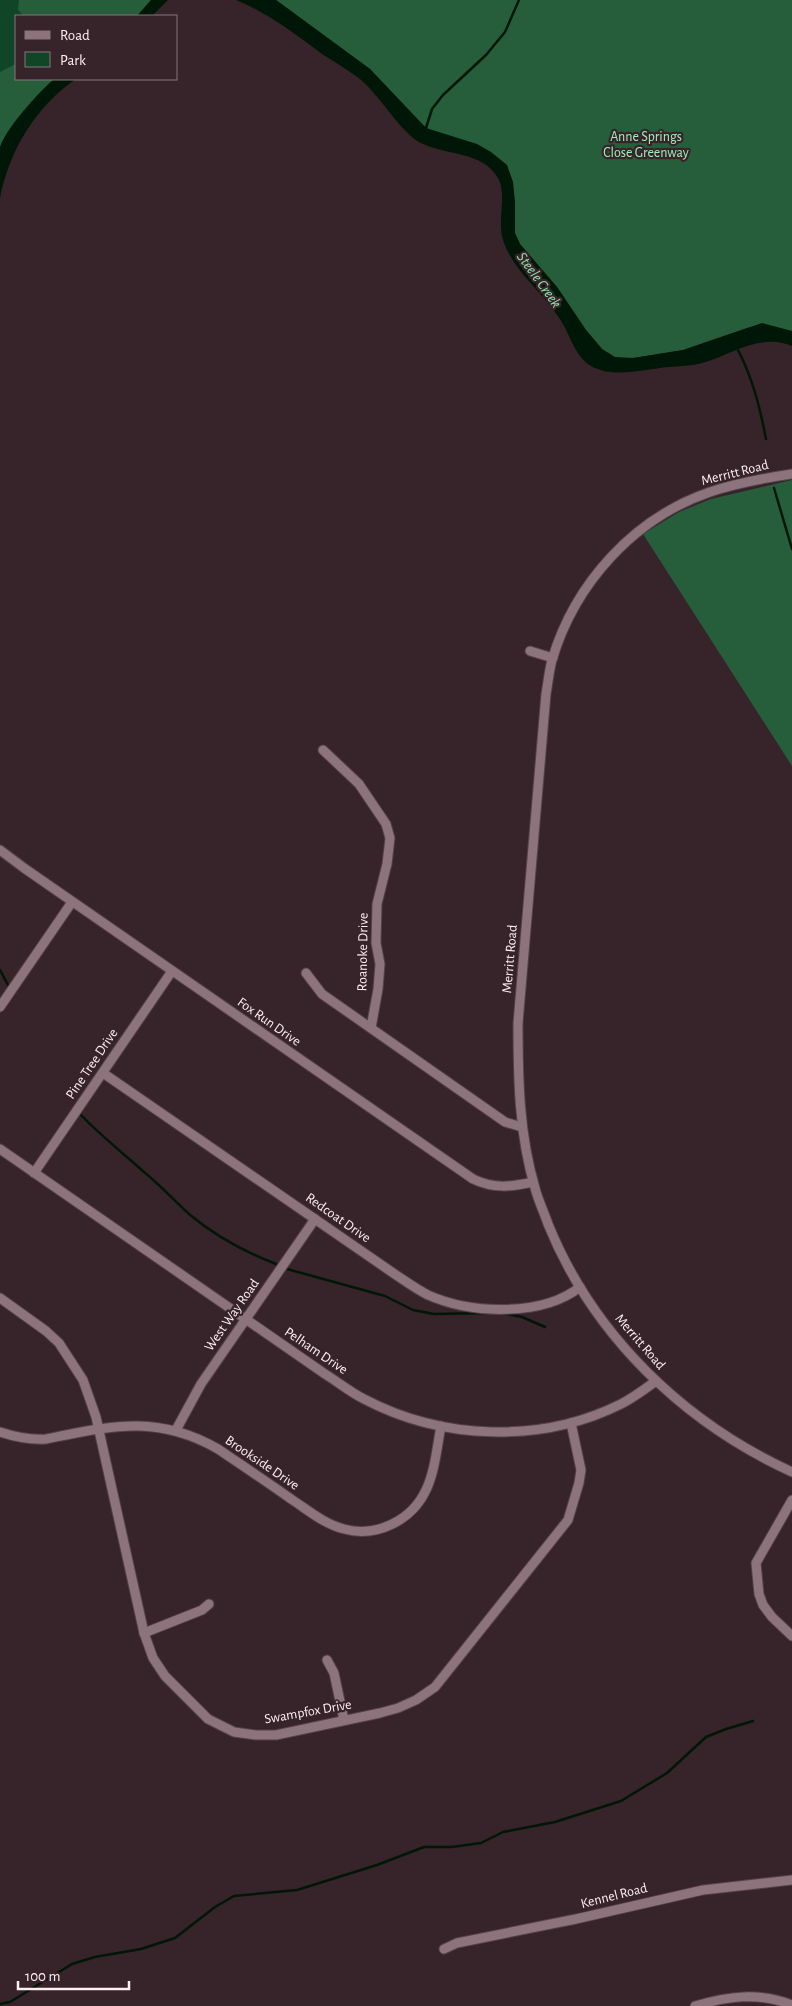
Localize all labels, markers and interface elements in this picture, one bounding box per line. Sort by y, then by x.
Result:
legend [15,15,178,80]
text: Road [60,28,90,43]
text: Park [60,53,86,68]
park label: Anne Springs Close Greenway [603,130,689,160]
water label: Steele Creek [514,249,564,311]
street label: Merritt Road [700,458,770,488]
street label: Roanoke Drive [355,913,371,991]
street label: Merritt Road [500,924,520,994]
street label: Fox Run Drive [235,995,303,1049]
street label: Pine Tree Drive [63,1026,121,1102]
street label: Redcoat Drive [303,1191,373,1245]
street label: West Way Road [202,1276,262,1354]
street label: Merritt Road [612,1311,668,1373]
street label: Pelham Drive [282,1325,350,1377]
street label: Brookside Drive [223,1433,301,1493]
street label: Swampfox Drive [263,1697,353,1727]
street label: Kennel Road [579,1881,649,1911]
scale bar [18,1958,129,1990]
text: 100 m [25,1969,60,1984]

